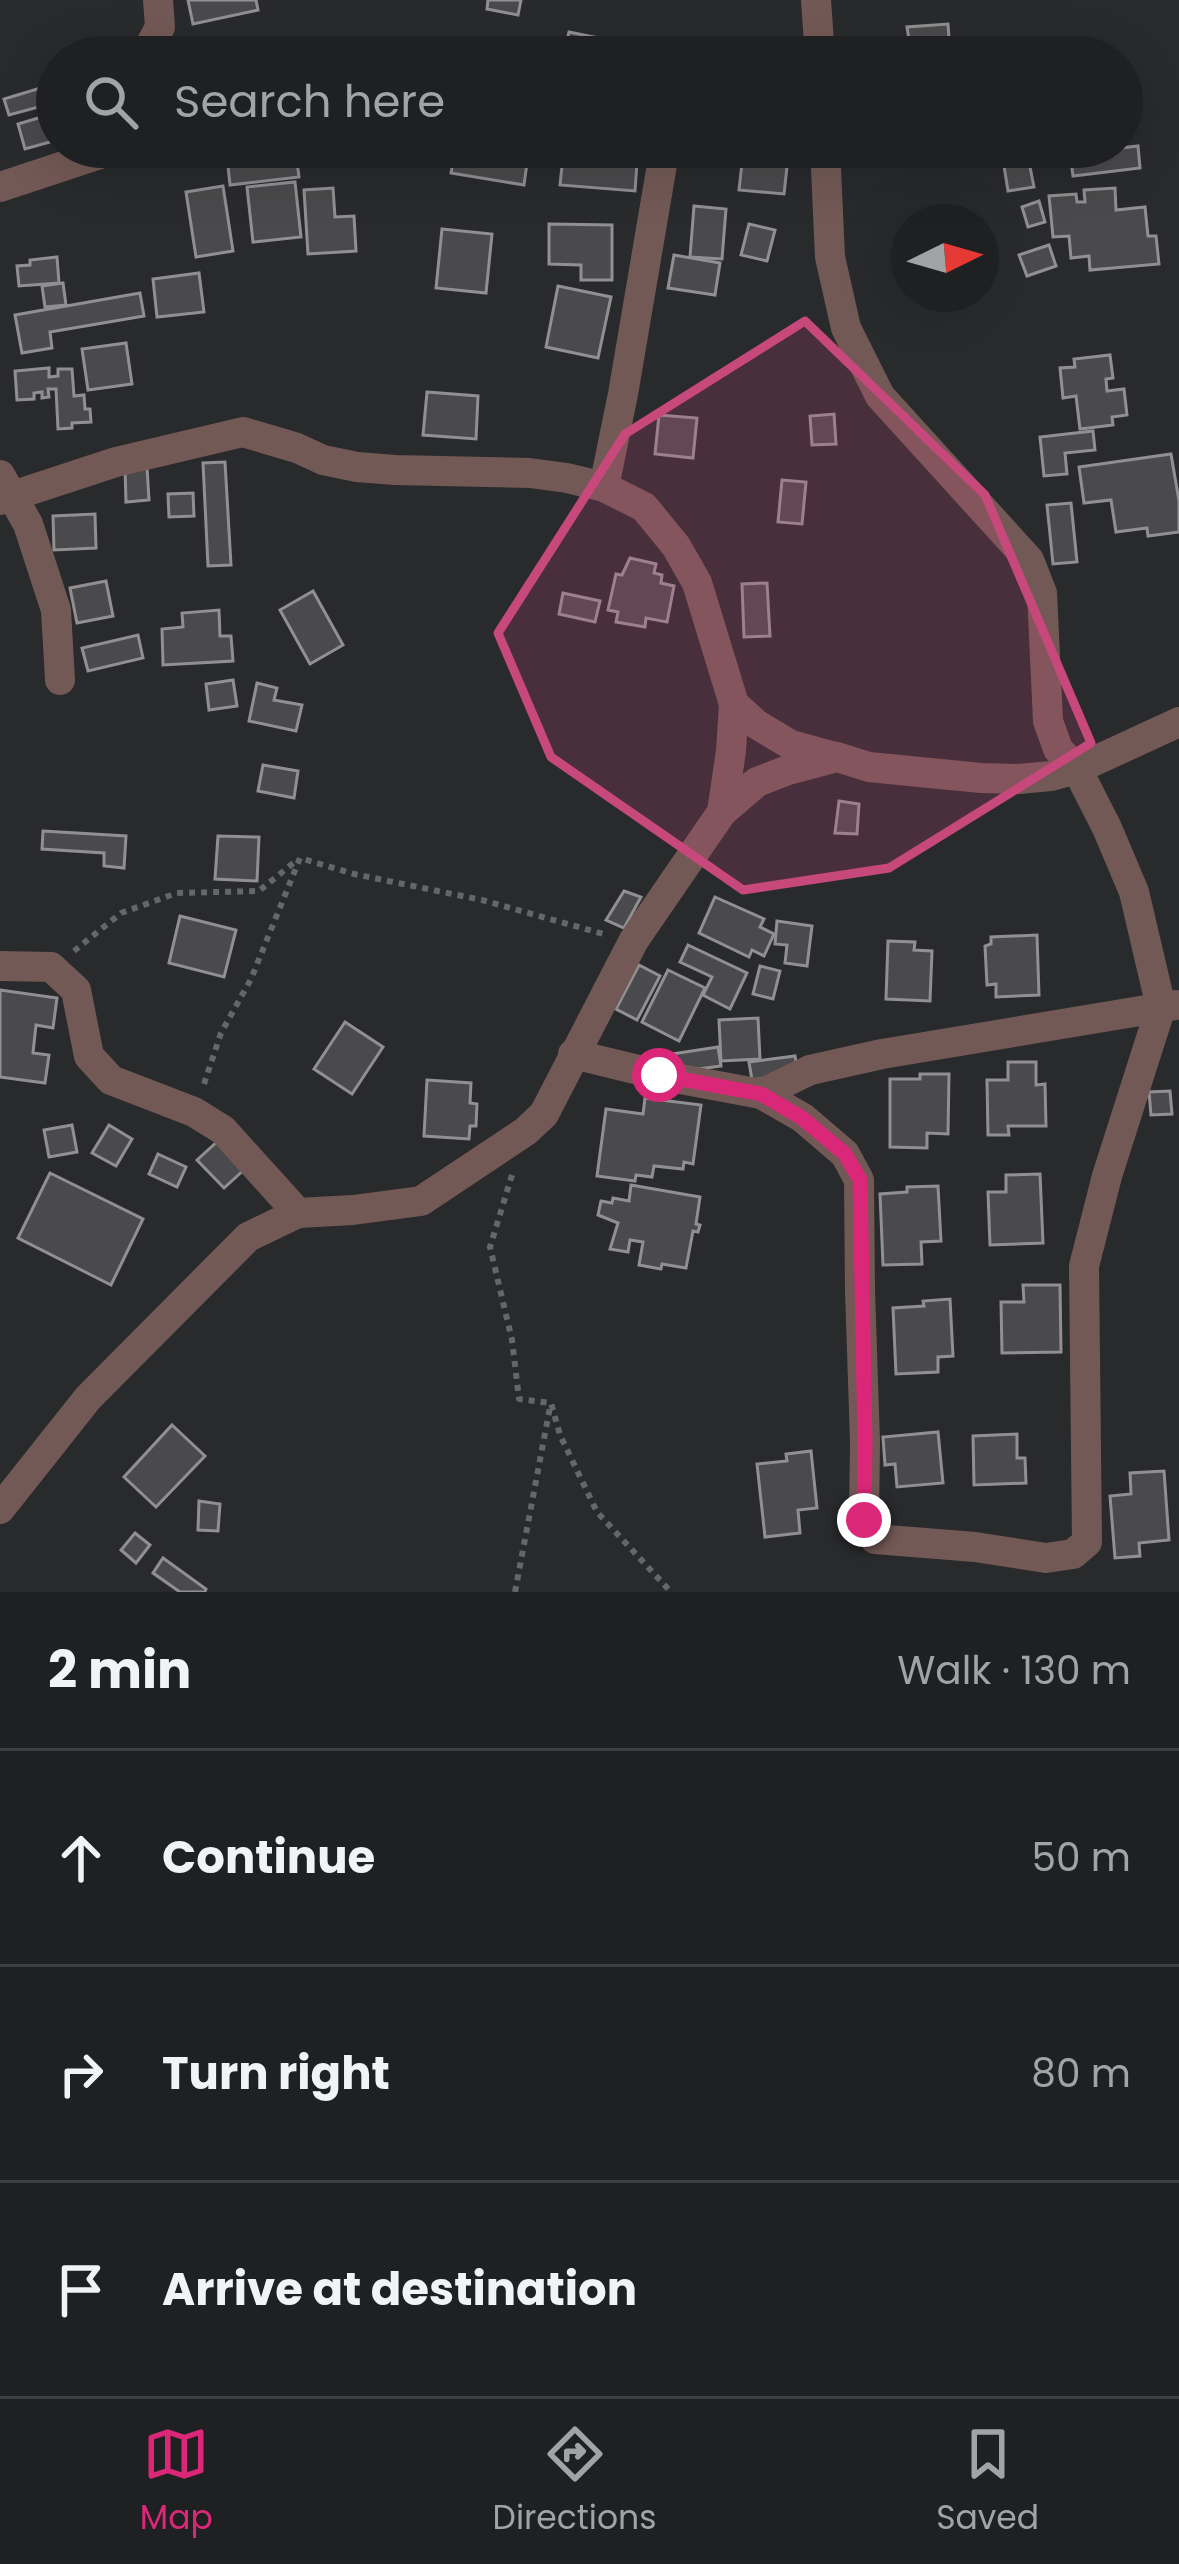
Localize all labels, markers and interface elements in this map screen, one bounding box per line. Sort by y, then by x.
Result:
search box [36,36,1143,168]
icon: search [78,69,144,135]
text: Search here [174,70,445,133]
north arrow [891,204,999,312]
route start [632,1048,686,1102]
route end [837,1493,891,1547]
text: 2 min [48,1634,191,1706]
text: Walk · 130 m [897,1643,1131,1698]
icon: ahead [48,1825,114,1891]
text: Continue [162,1826,375,1889]
text: 50 m [1031,1830,1131,1885]
icon: right [48,2041,114,2107]
text: Turn right [162,2042,390,2105]
text: 80 m [1031,2046,1131,2101]
icon: arrive [48,2257,114,2323]
text: Arrive at destination [162,2258,637,2321]
tab: Map [140,2421,213,2543]
tab: Directions [493,2421,656,2543]
tab: Saved [936,2421,1039,2543]

